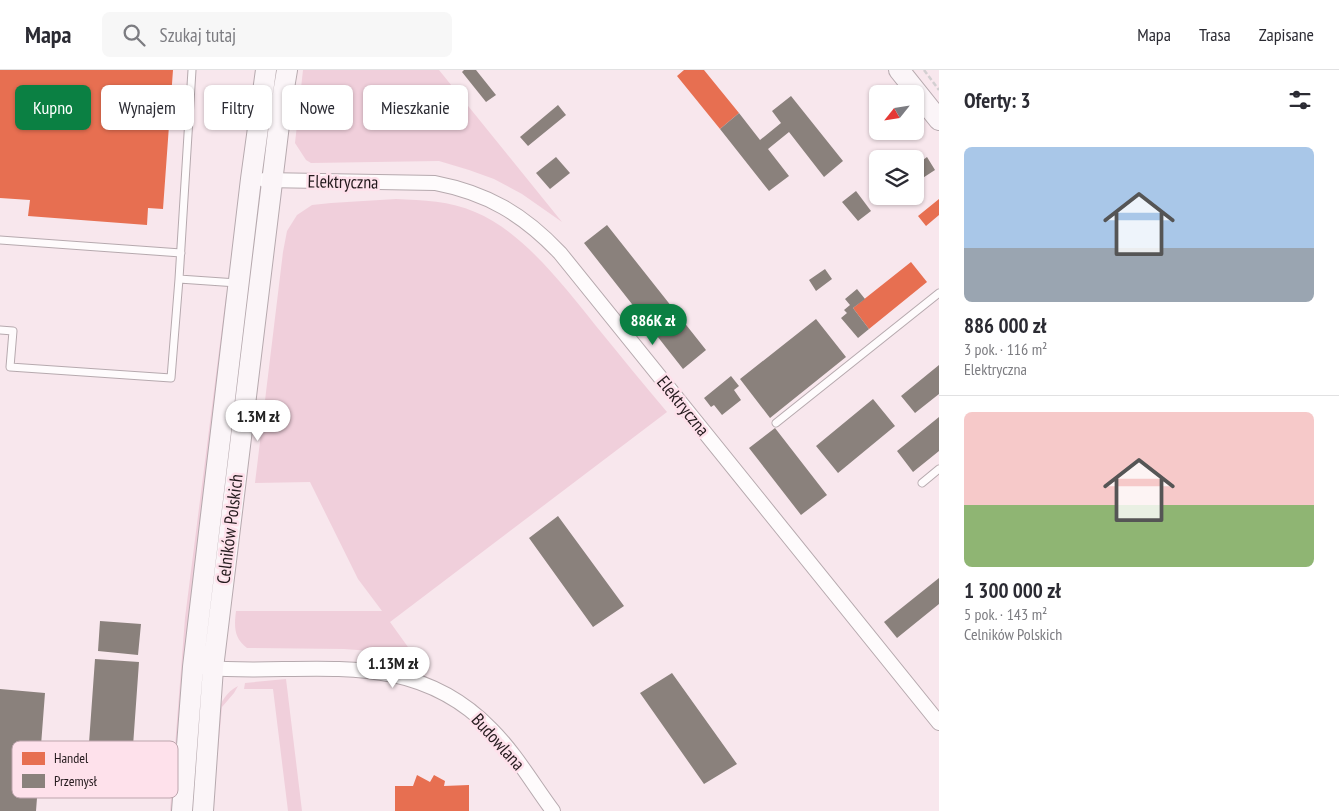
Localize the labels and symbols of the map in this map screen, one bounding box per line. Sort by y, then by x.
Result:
north arrow [869,85,924,140]
street label: Elektryczna [307,169,379,194]
pin: 886K zł [607,304,699,346]
street label: Elektryczna [652,371,715,440]
pin: 1.3M zł [212,400,304,442]
street label: Celników Polskich [211,473,248,585]
pin: 1.13M zł [341,646,445,689]
street label: Budowlana [467,708,530,775]
legend [12,741,178,798]
text: Handel [54,749,89,767]
text: Przemysł [54,772,98,790]

